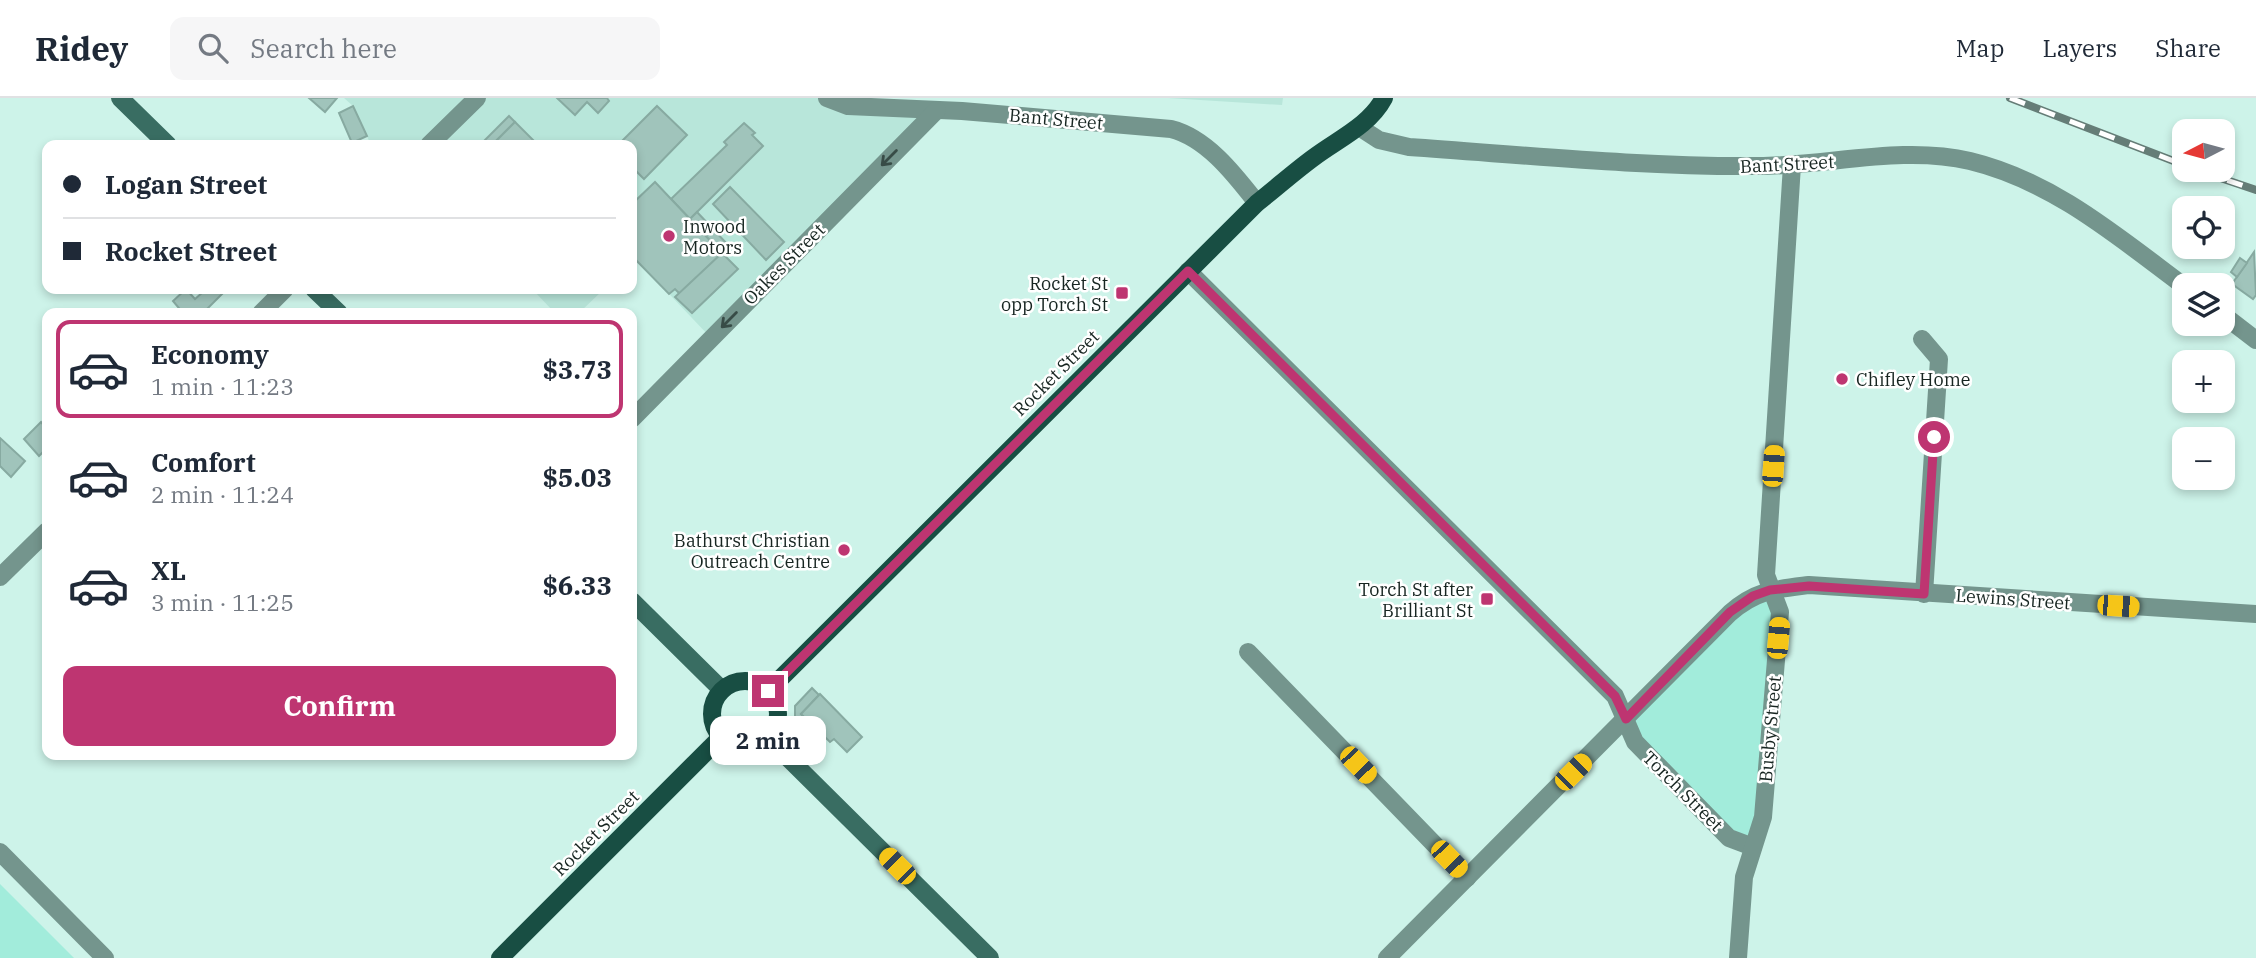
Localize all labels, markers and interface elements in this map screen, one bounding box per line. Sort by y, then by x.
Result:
search box [170,17,660,80]
text: Ridey [35,27,128,70]
icon: search [194,29,232,67]
text: Search here [250,31,397,65]
text: Map [1956,32,2004,64]
text: Layers [2042,32,2117,64]
text: Share [2155,32,2221,64]
street label: Bant Street [1008,103,1104,135]
north arrow [2172,119,2235,182]
map controls [2172,119,2235,490]
one-way arrow [880,150,897,167]
street label: Bant Street [1739,150,1835,178]
text: Logan Street [105,167,267,201]
button: locate [2172,196,2235,259]
place label: Inwood Motors [683,215,746,259]
street label: Oakes Street [738,218,830,310]
marker: Inwood Motors [661,228,677,244]
text: Rocket Street [105,234,277,268]
place label: Rocket St opp Torch St [1001,272,1108,316]
button: layers [2172,273,2235,336]
marker: Rocket St opp Torch St [1114,285,1130,301]
one-way arrow [721,312,738,329]
street label: Rocket Street [1008,325,1104,421]
text: Economy [151,337,269,371]
icon: car [67,338,130,401]
button: + [2172,350,2235,413]
text: $3.73 [542,352,612,386]
place label: Chifley Home [1856,368,1970,391]
text: 1 min · 11:23 [151,371,294,401]
marker: Chifley Home [1834,371,1850,387]
route start [1918,421,1950,453]
button: − [2172,427,2235,490]
car [1762,444,1785,488]
text: Comfort [151,445,256,479]
icon: car [67,446,130,509]
text: $5.03 [542,460,612,494]
text: 2 min · 11:24 [151,479,294,509]
place label: Bathurst Christian Outreach Centre [674,529,830,573]
marker: Bathurst Christian Outreach Centre [836,542,852,558]
text: XL [151,553,186,587]
icon: car [67,554,130,617]
text: $6.33 [542,568,612,602]
place label: Torch St after Brilliant St [1358,578,1473,622]
street label: Lewins Street [1955,584,2071,614]
text: 3 min · 11:25 [151,587,294,617]
marker: Torch St after Brilliant St [1479,591,1495,607]
car [2097,594,2140,618]
car [1766,616,1791,660]
button: Confirm [63,666,616,746]
route end [752,675,784,707]
street label: Busby Street [1754,675,1786,783]
callout: 2 min [710,716,826,764]
text: 2 min [736,725,800,755]
car [1336,743,1381,787]
street label: Torch Street [1638,746,1728,836]
car [1551,750,1596,794]
street label: Rocket Street [548,785,644,881]
car [1427,837,1472,881]
car [875,844,920,888]

